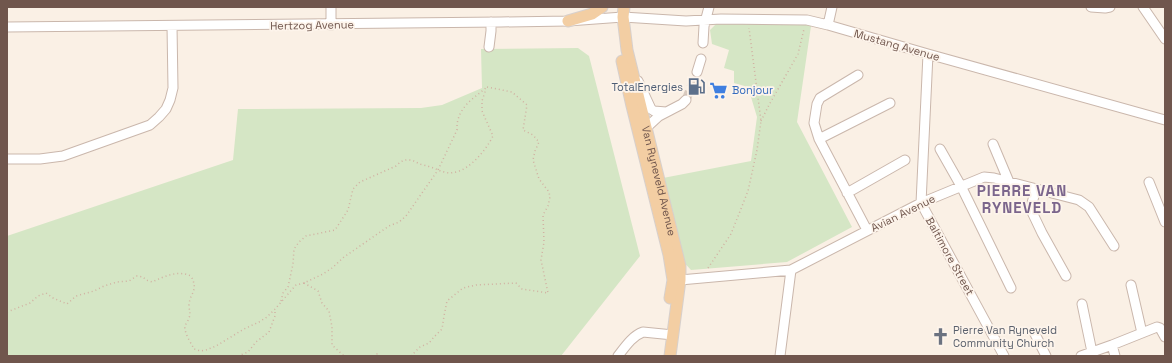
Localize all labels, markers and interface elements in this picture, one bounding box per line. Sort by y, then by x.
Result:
street label: Hertzog Avenue [270,17,354,33]
street label: Mustang Avenue [852,26,942,64]
fuel station icon: TotalEnergies [686,77,706,97]
place label: TotalEnergies [612,80,683,94]
supermarket icon: Bonjour [709,80,729,100]
place label: Bonjour [732,83,773,97]
street label: Van Ryneveld Avenue [639,124,679,237]
district label: PIERRE VAN RYNEVELD [977,181,1067,217]
street label: Avian Avenue [868,191,938,235]
street label: Baltimore Street [923,214,977,298]
place label: Pierre Van Ryneveld Community Church [953,323,1057,350]
church icon: Pierre Van Ryneveld Community Church [930,326,950,346]

